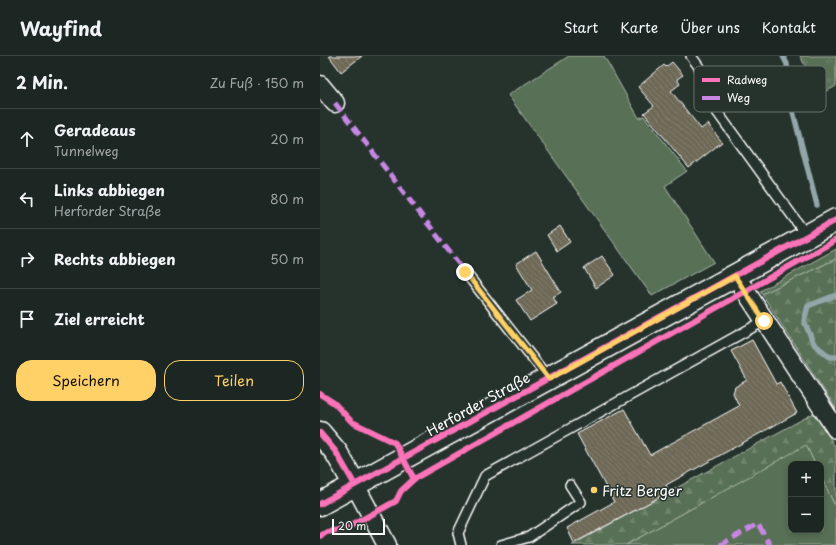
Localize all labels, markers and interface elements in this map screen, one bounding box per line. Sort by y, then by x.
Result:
text: Wayfind [20,14,102,42]
text: Start [563,17,598,38]
text: Karte [620,17,658,38]
text: Über uns [680,17,740,38]
text: Kontakt [762,17,816,38]
legend [694,66,826,112]
text: 2 Min. [16,69,68,95]
text: Radweg [727,71,767,88]
text: Zu Fuß · 150 m [210,73,304,92]
text: Weg [727,89,750,106]
text: Geradeaus [54,118,136,141]
icon: ahead [16,128,38,150]
text: 20 m [270,129,304,148]
text: Tunnelweg [54,141,119,160]
text: Links abbiegen [54,178,165,201]
icon: left [16,188,38,210]
text: 80 m [270,189,304,208]
text: Herforder Straße [54,201,161,220]
text: Rechts abbiegen [54,247,175,270]
icon: right [16,248,38,270]
text: 50 m [270,249,304,268]
route end [456,263,474,281]
text: Ziel erreicht [54,307,145,330]
icon: arrive [16,308,38,330]
route start [755,312,773,330]
button: Speichern [16,360,156,401]
button: Teilen [164,360,304,401]
street label: Herforder Straße [422,367,534,441]
map controls [788,461,824,533]
button: + [788,461,824,497]
place label: Fritz Berger [602,480,682,501]
marker: Fritz Berger [589,485,599,495]
button: − [788,497,824,533]
scale bar [332,517,385,536]
text: 20 m [338,517,366,534]

